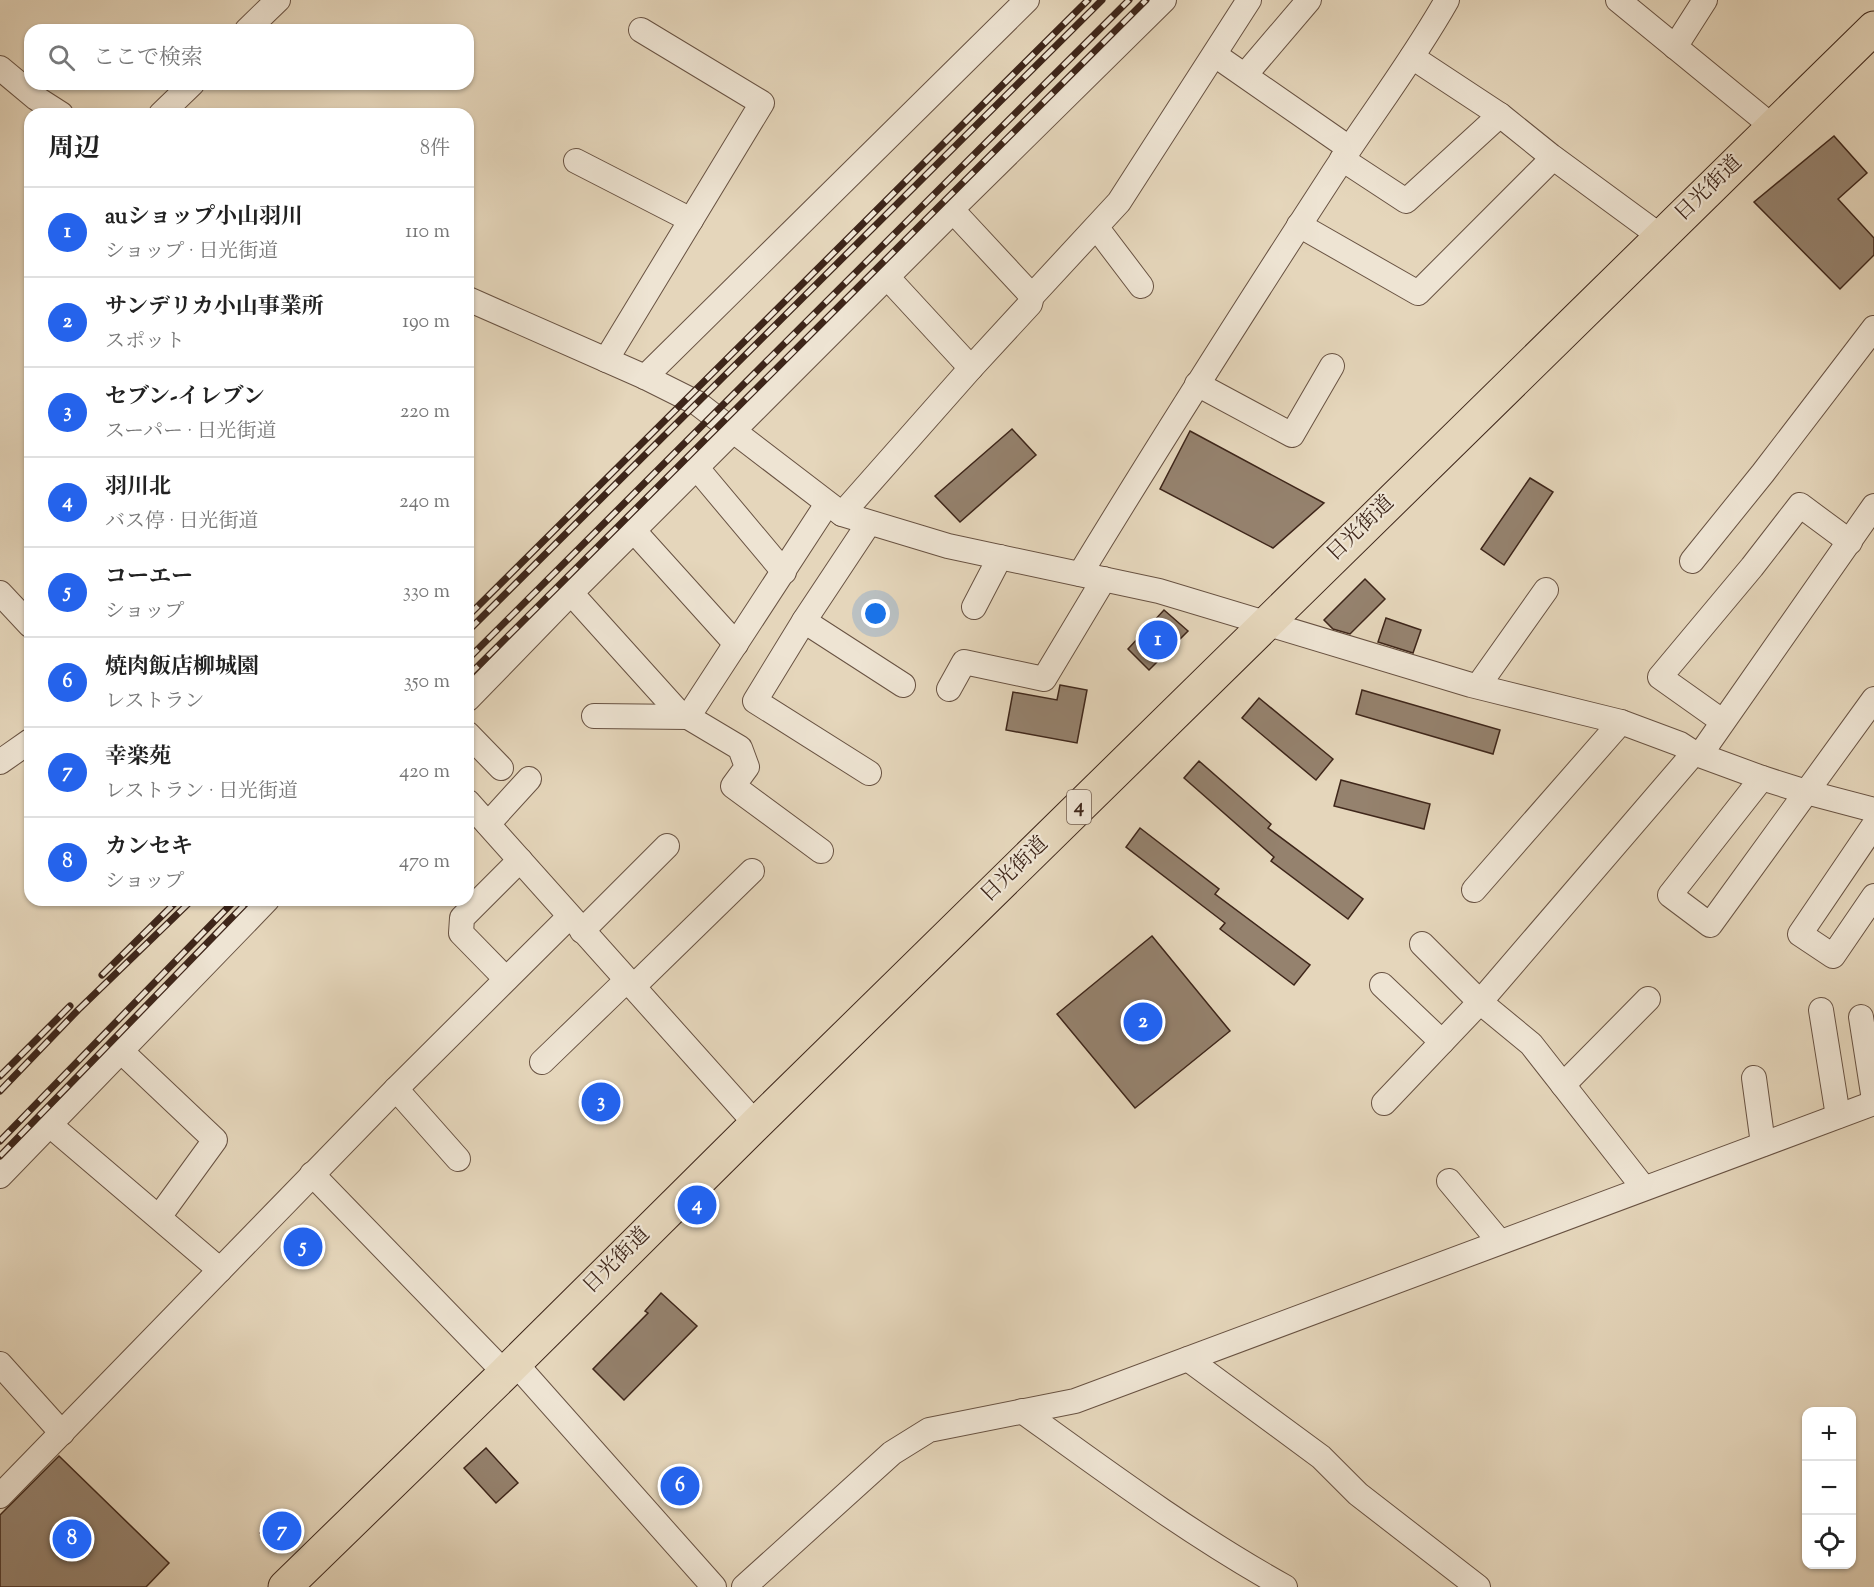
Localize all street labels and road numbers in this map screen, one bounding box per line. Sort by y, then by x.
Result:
street label: 日光街道 [1668,149,1750,229]
street label: 日光街道 [1320,489,1402,569]
road number: 4 [1067,790,1091,824]
street label: 日光街道 [974,830,1056,910]
street label: 日光街道 [577,1221,657,1301]

